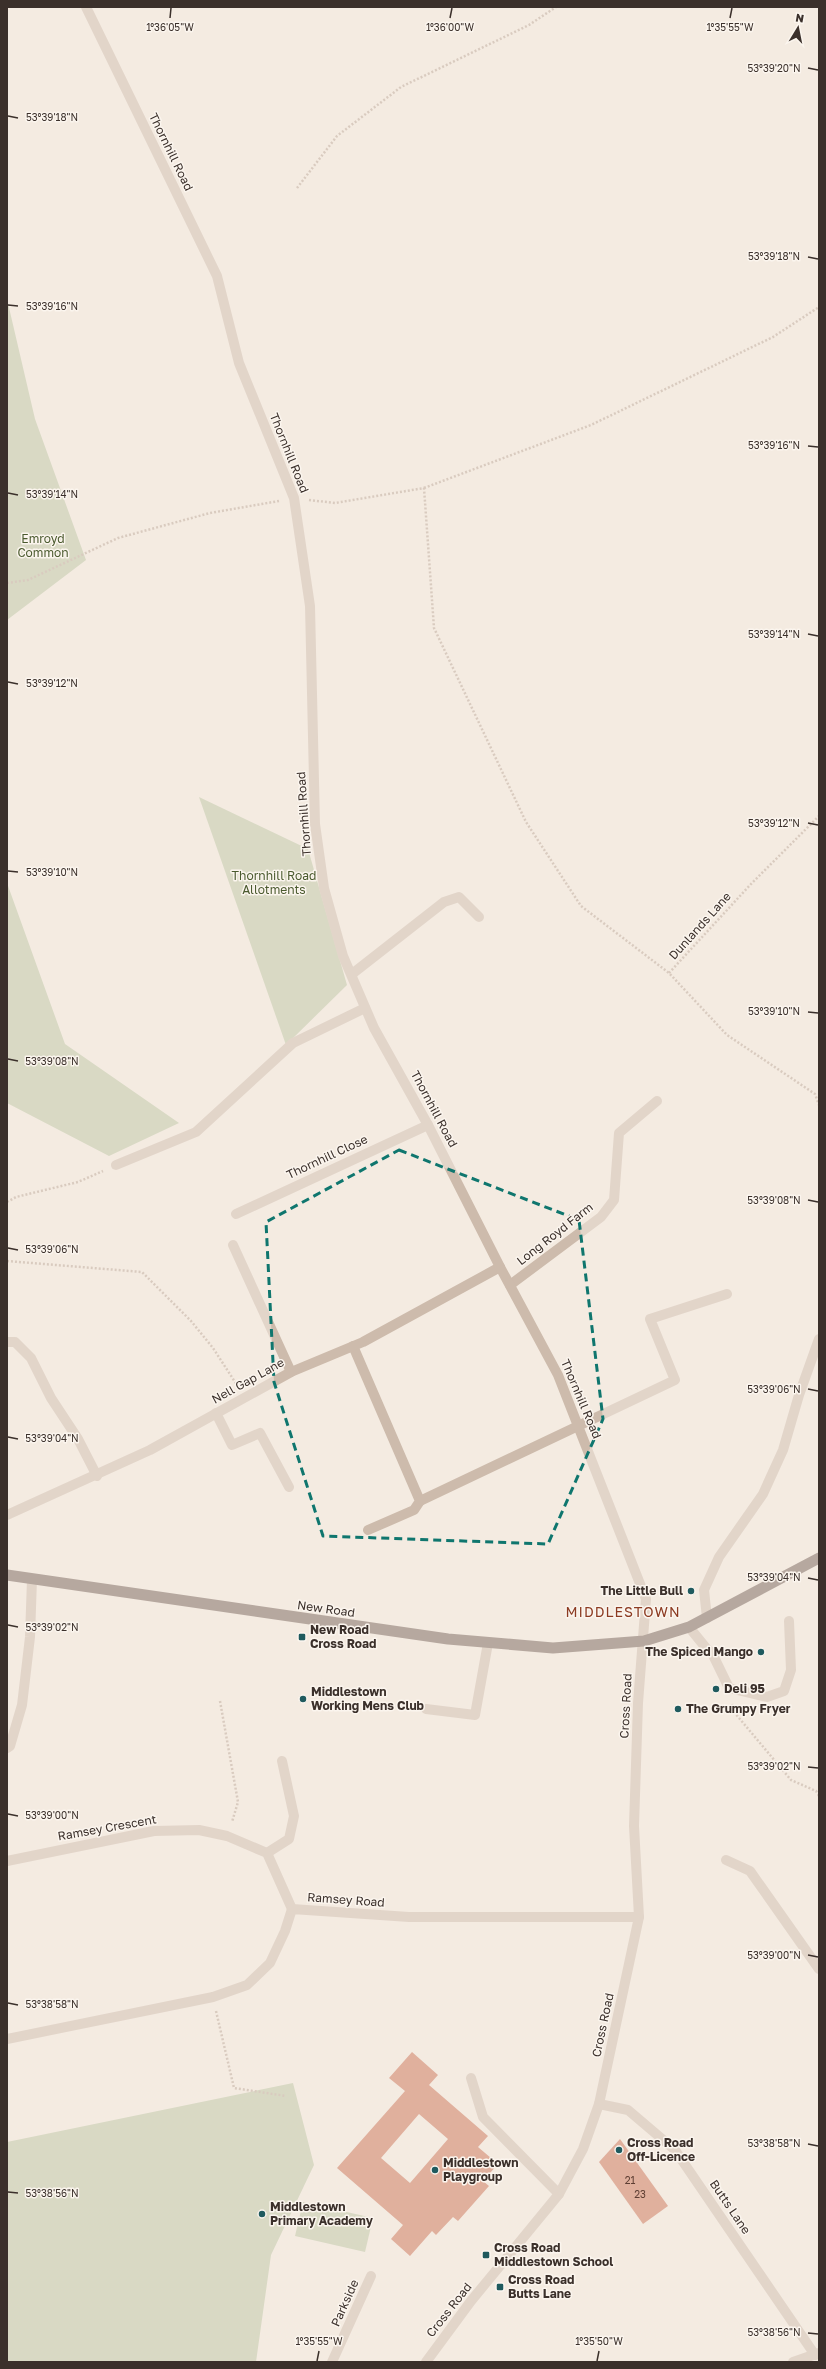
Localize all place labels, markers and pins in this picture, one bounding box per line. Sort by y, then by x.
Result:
place label: The Little Bull [601,1583,683,1598]
marker: The Little Bull [686,1586,696,1596]
place label: New Road Cross Road [310,1622,376,1651]
marker: New Road Cross Road [297,1632,307,1642]
place label: The Spiced Mango [645,1644,753,1659]
marker: The Spiced Mango [756,1647,766,1657]
place label: Deli 95 [724,1681,765,1696]
place label: Middlestown Working Mens Club [311,1684,425,1713]
marker: Deli 95 [711,1684,721,1694]
marker: Middlestown Working Mens Club [298,1694,308,1704]
place label: The Grumpy Fryer [686,1701,791,1716]
marker: The Grumpy Fryer [673,1704,683,1714]
place label: Cross Road Off-Licence [627,2135,695,2164]
marker: Cross Road Off-Licence [614,2145,624,2155]
place label: Middlestown Playgroup [443,2155,519,2184]
marker: Middlestown Playgroup [430,2165,440,2175]
place label: Middlestown Primary Academy [270,2199,374,2228]
marker: Middlestown Primary Academy [257,2209,267,2219]
place label: Cross Road Middlestown School [494,2240,613,2269]
marker: Cross Road Middlestown School [481,2250,491,2260]
place label: Cross Road Butts Lane [508,2272,574,2301]
marker: Cross Road Butts Lane [495,2282,505,2292]

